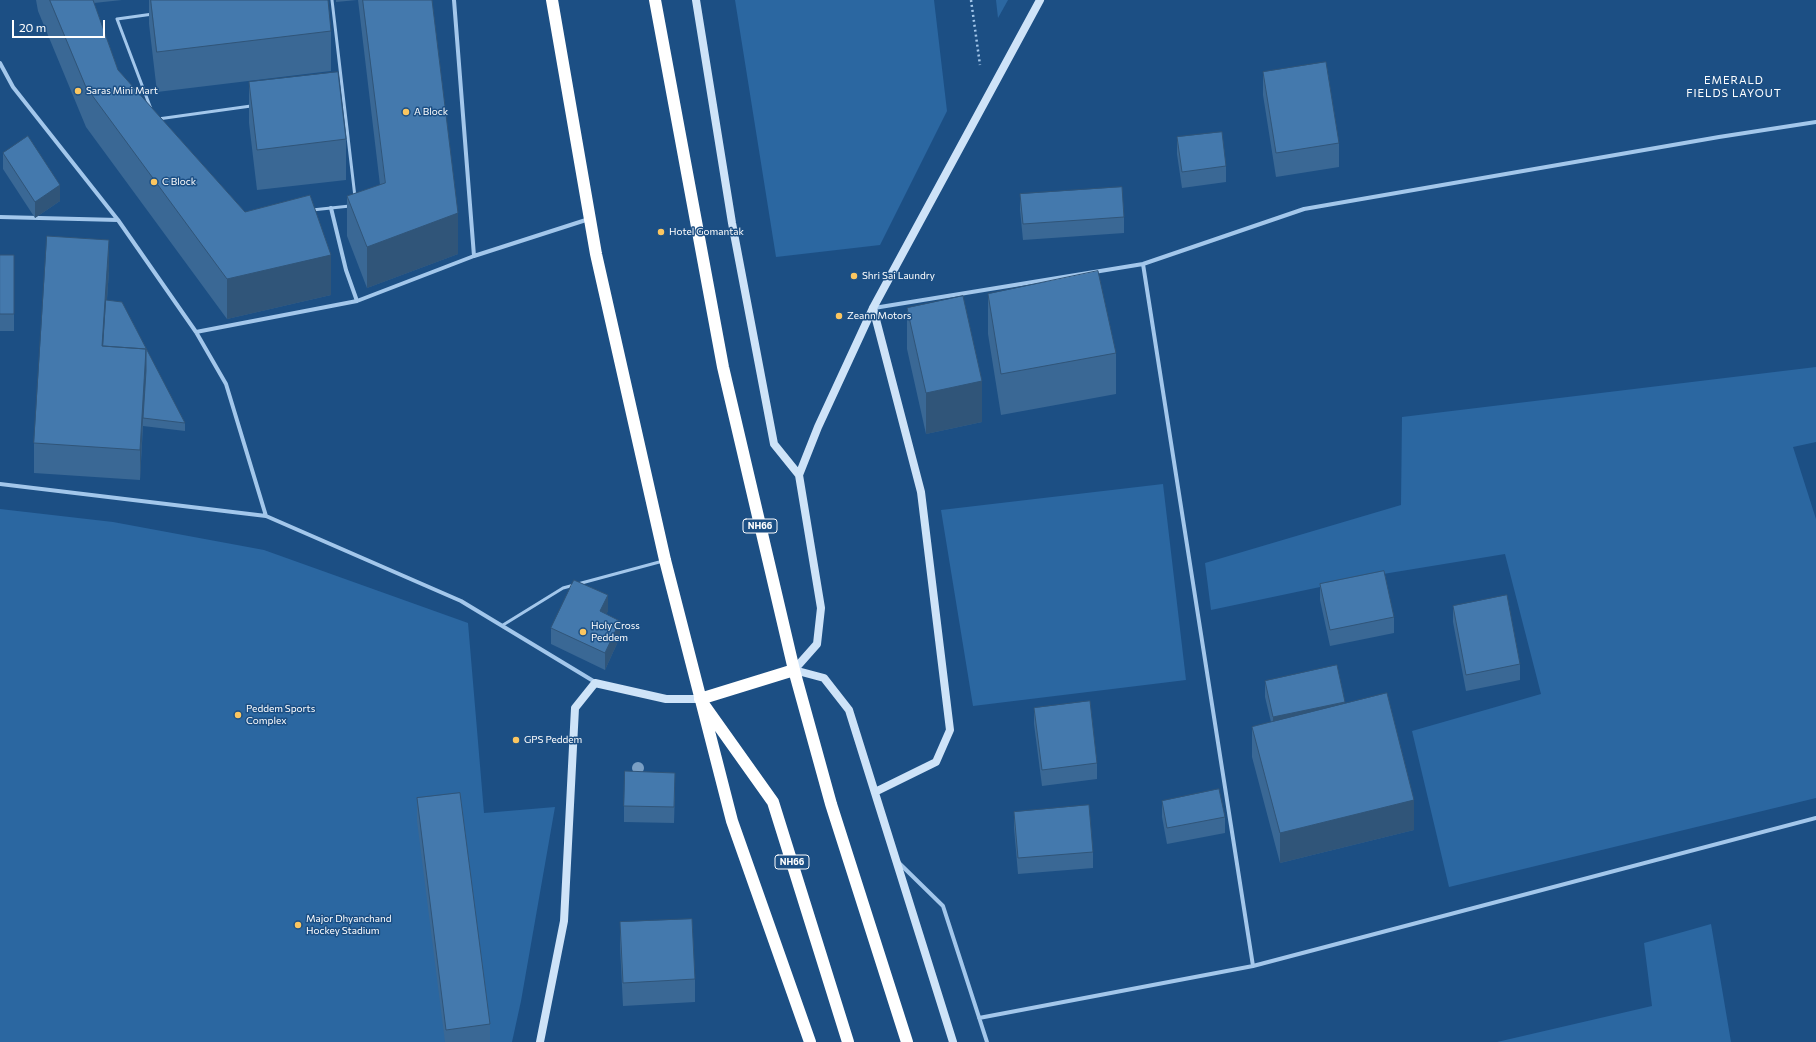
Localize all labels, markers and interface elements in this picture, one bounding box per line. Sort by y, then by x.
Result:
scale bar [14,12,107,38]
text: 20 m [19,20,46,34]
district label: EMERALD FIELDS LAYOUT [1686,73,1782,99]
place label: Saras Mini Mart [86,85,158,97]
marker: Saras Mini Mart [73,86,83,96]
place label: A Block [414,106,448,118]
marker: A Block [401,107,411,117]
place label: C Block [162,176,196,188]
marker: C Block [149,177,159,187]
place label: Hotel Gomantak [669,226,744,238]
marker: Hotel Gomantak [656,227,666,237]
place label: Shri Sai Laundry [862,270,935,282]
marker: Shri Sai Laundry [849,271,859,281]
place label: Zeann Motors [847,310,911,322]
marker: Zeann Motors [834,311,844,321]
road number: NH66 [743,519,777,533]
place label: Holy Cross Peddem [591,620,640,644]
marker: Holy Cross Peddem [578,627,588,637]
place label: Peddem Sports Complex [246,703,315,726]
marker: Peddem Sports Complex [233,710,243,720]
place label: GPS Peddem [524,734,582,746]
marker: GPS Peddem [511,735,521,745]
road number: NH66 [775,855,809,869]
place label: Major Dhyanchand Hockey Stadium [306,913,392,936]
marker: Major Dhyanchand Hockey Stadium [293,920,303,930]

